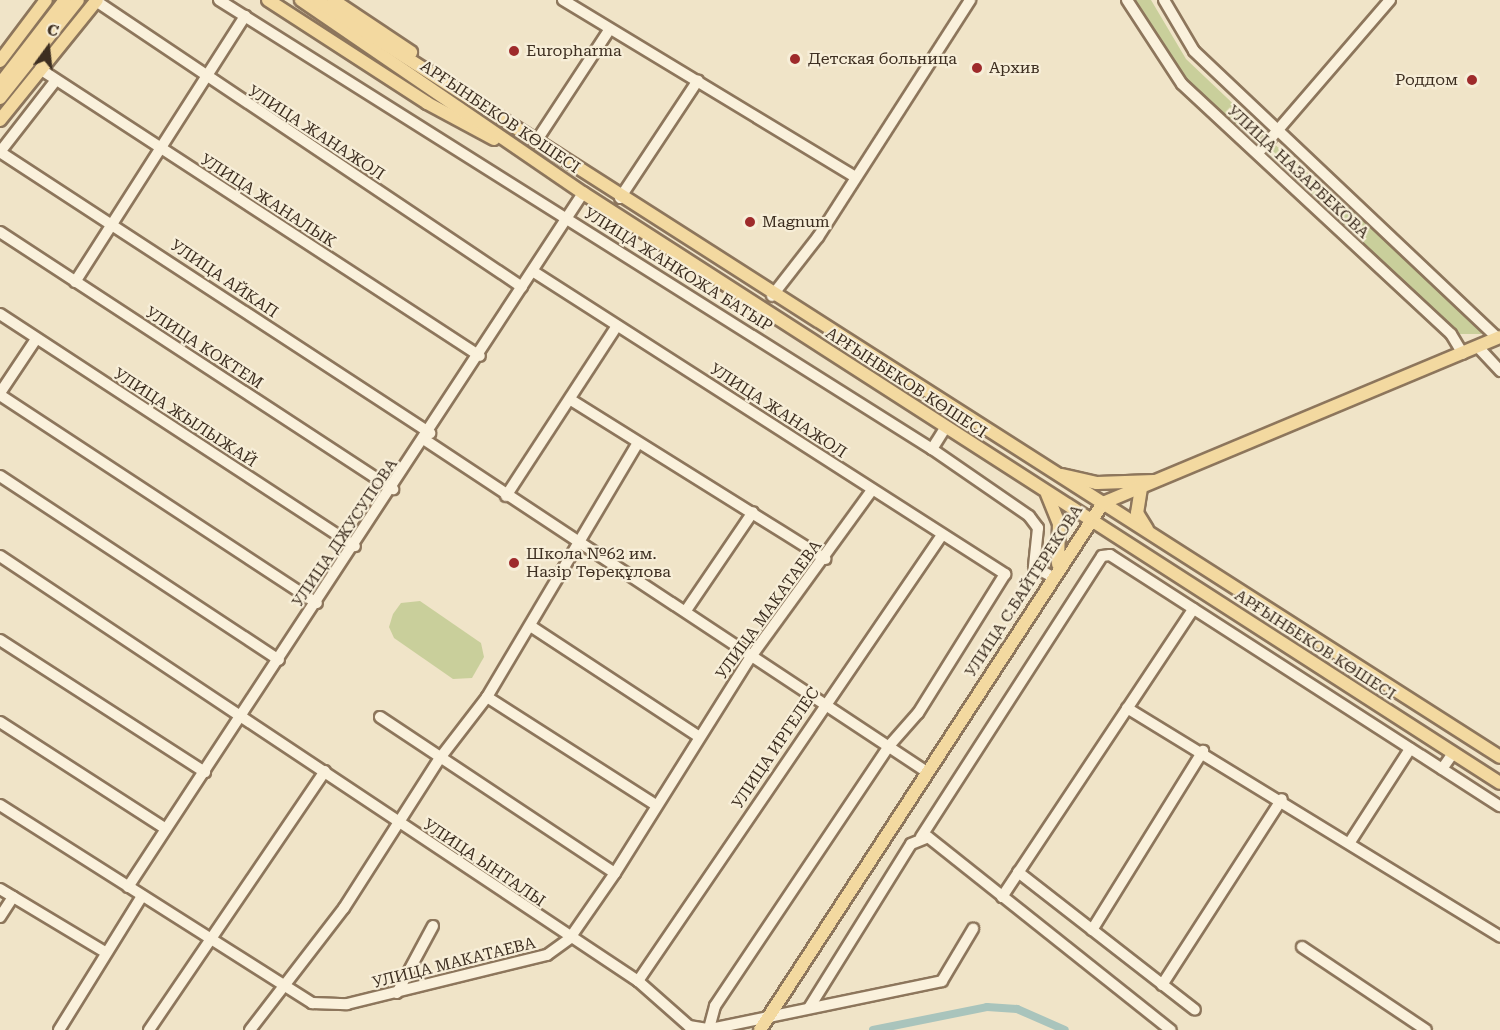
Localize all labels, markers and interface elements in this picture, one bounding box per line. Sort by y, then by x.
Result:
north arrow [18,18,78,78]
text: С [45,20,61,41]
place label: Europharma [526,41,622,61]
marker: Europharma [507,44,521,58]
place label: Детская больница [808,49,957,69]
marker: Детская больница [786,50,804,68]
street label: АРҒЫНБЕКОВ КӨШЕСІ [417,56,583,178]
place label: Архив [989,58,1040,78]
marker: Архив [970,61,984,75]
place label: Роддом [1395,70,1458,90]
marker: Роддом [1463,71,1481,89]
street label: УЛИЦА ЖАНАЖОЛ [244,82,388,184]
street label: УЛИЦА НАЗАРБЕКОВА [1223,101,1373,243]
street label: УЛИЦА ЖАНАЛЫК [197,150,339,252]
street label: УЛИЦА ЖАНКОЖА БАТЫР [580,204,776,336]
place label: Magnum [762,212,830,232]
marker: Magnum [743,215,757,229]
street label: УЛИЦА АЙКАП [166,236,282,322]
street label: УЛИЦА КОКТЕМ [142,303,266,393]
street label: АРҒЫНБЕКОВ КӨШЕСІ [822,324,990,442]
street label: УЛИЦА ЖАНАЖОЛ [706,360,850,462]
street label: УЛИЦА ЖЫЛЫЖАЙ [110,364,260,472]
street label: УЛИЦА ДЖУСУПОВА [288,455,402,611]
street label: УЛИЦА С.БАЙТЕРЕКОВА [961,501,1087,681]
street label: УЛИЦА МАКАТАЕВА [712,537,826,683]
place label: Школа №62 им. Назір Төреқұлова [526,544,671,582]
marker: Школа №62 им. Назір Төреқұлова [507,556,521,570]
street label: АРҒЫНБЕКОВ КӨШЕСІ [1231,586,1399,704]
street label: УЛИЦА ИРГЕЛЕС [728,684,824,812]
street label: УЛИЦА ЫНТАЛЫ [419,815,549,911]
street label: УЛИЦА МАКАТАЕВА [371,933,537,993]

